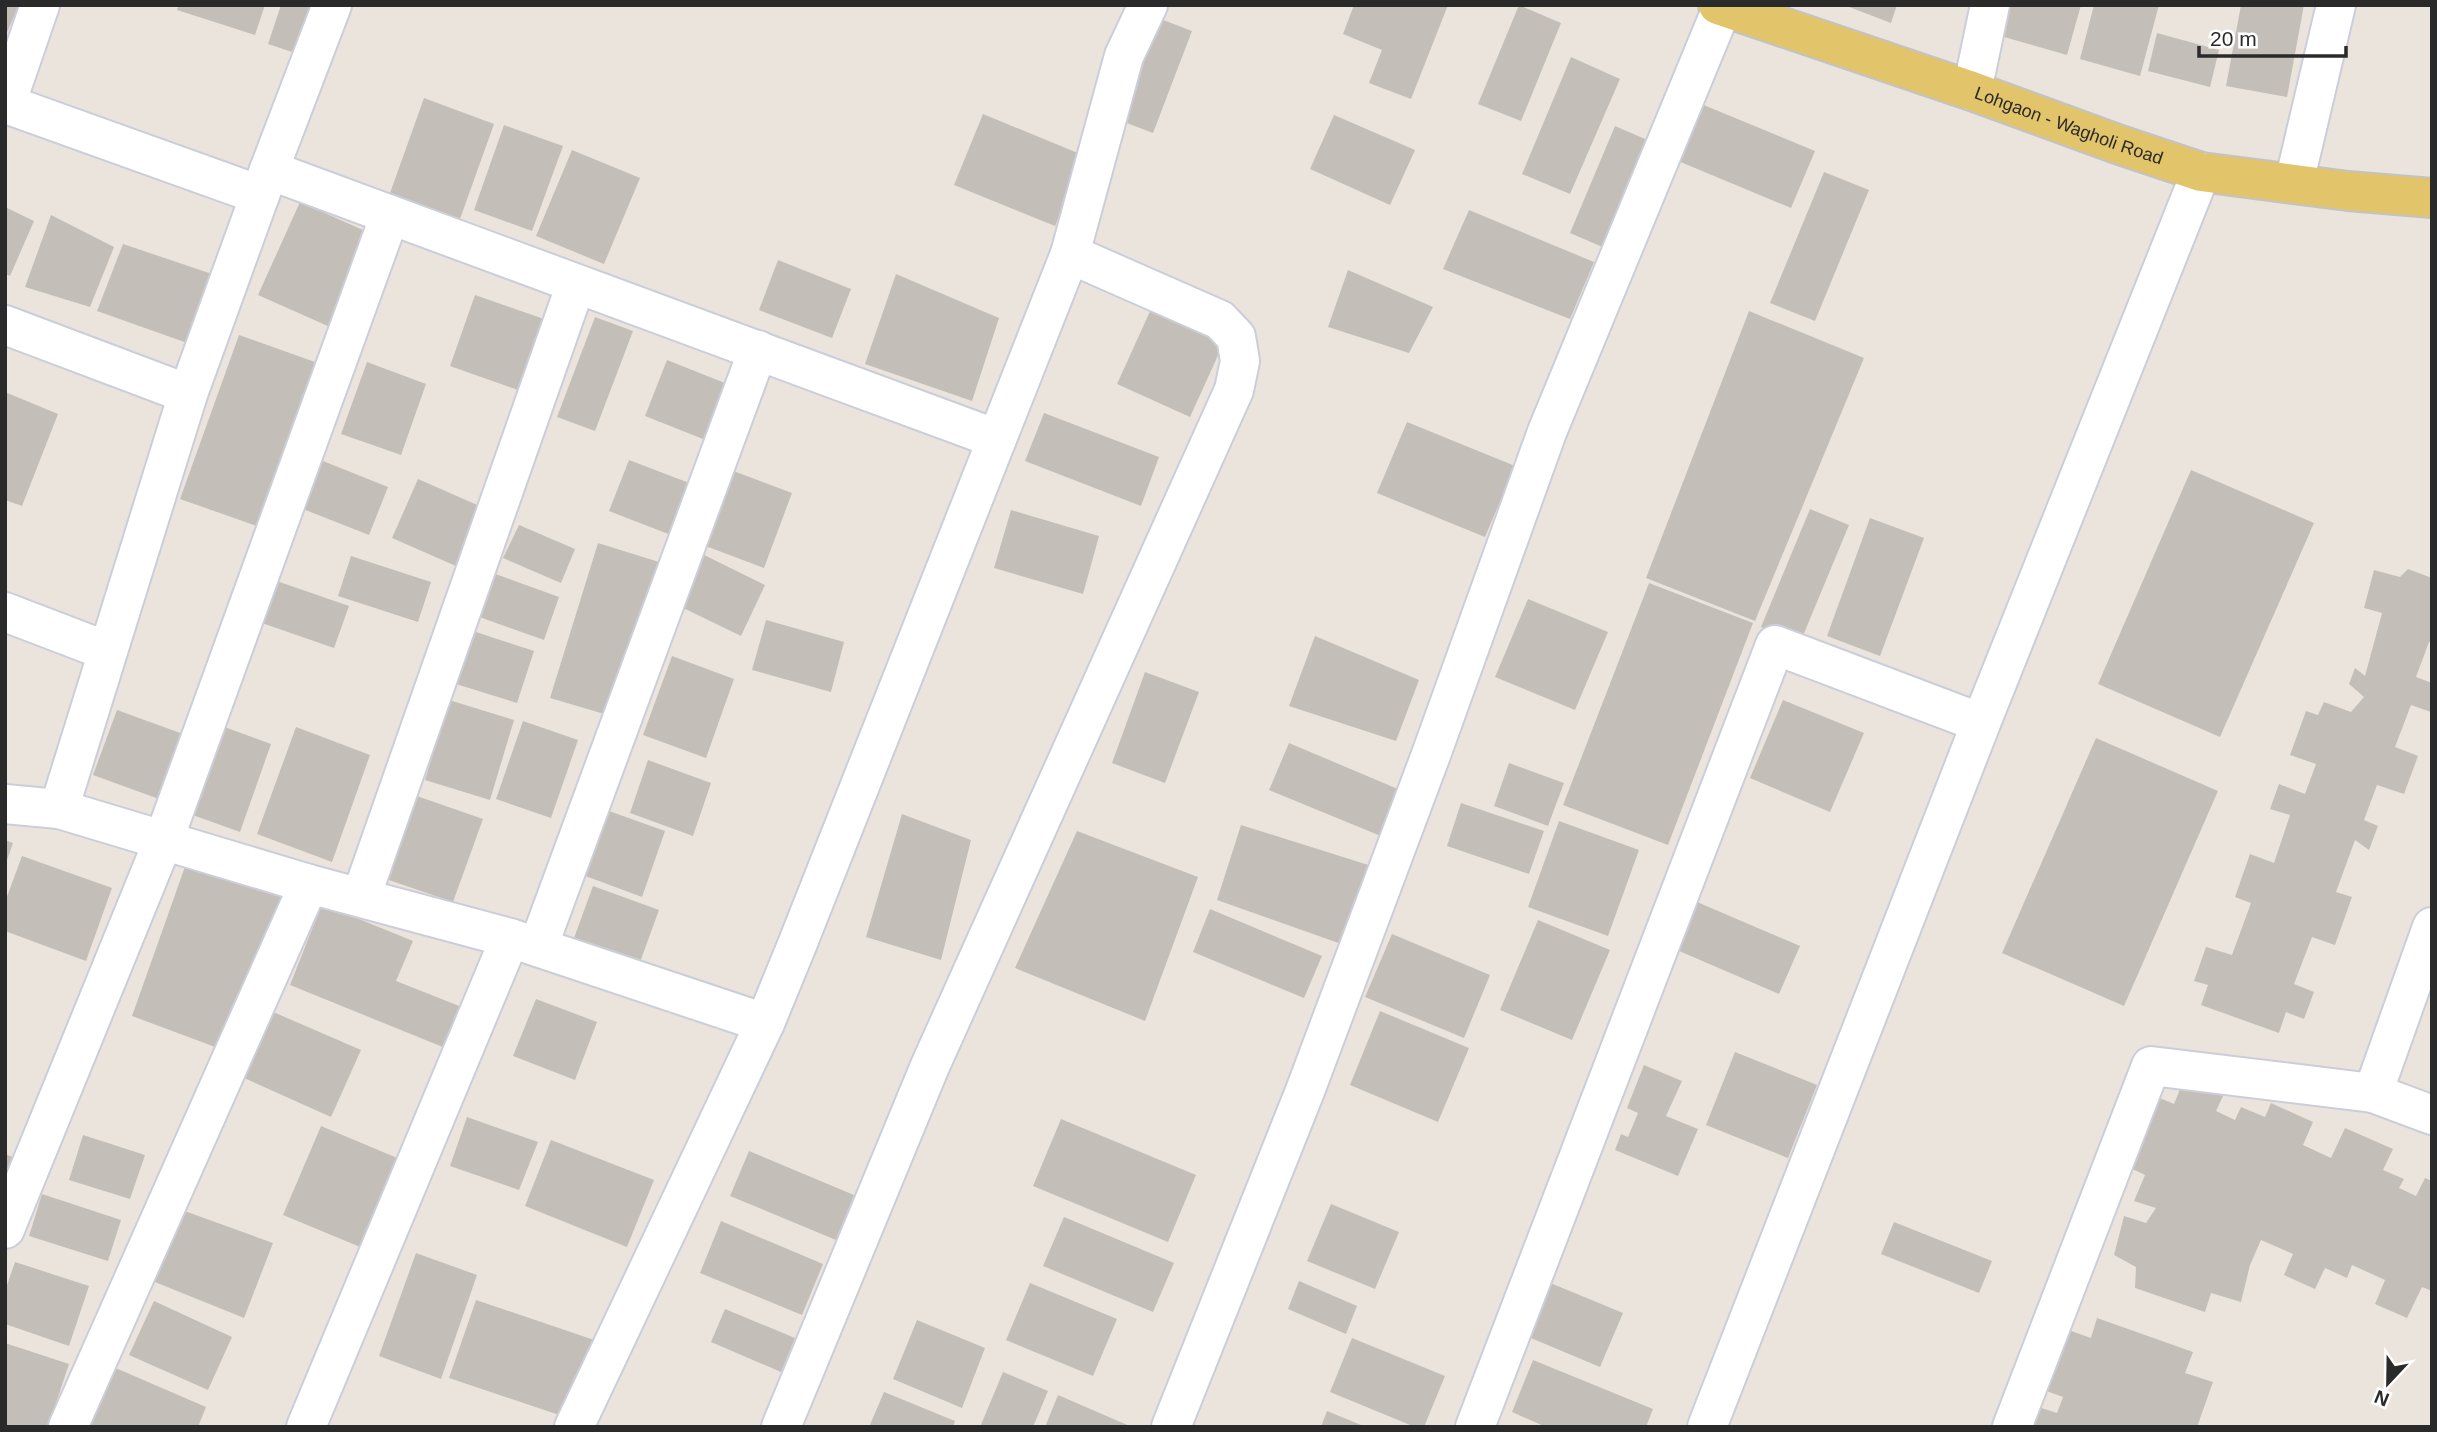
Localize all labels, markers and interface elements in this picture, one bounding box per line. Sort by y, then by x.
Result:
scale bar [2199,14,2346,58]
text: 20 m [2210,27,2257,50]
street label: Lohgaon - Wagholi Road [1972,83,2165,169]
north arrow [2353,1348,2423,1418]
text: N [2372,1386,2392,1411]

